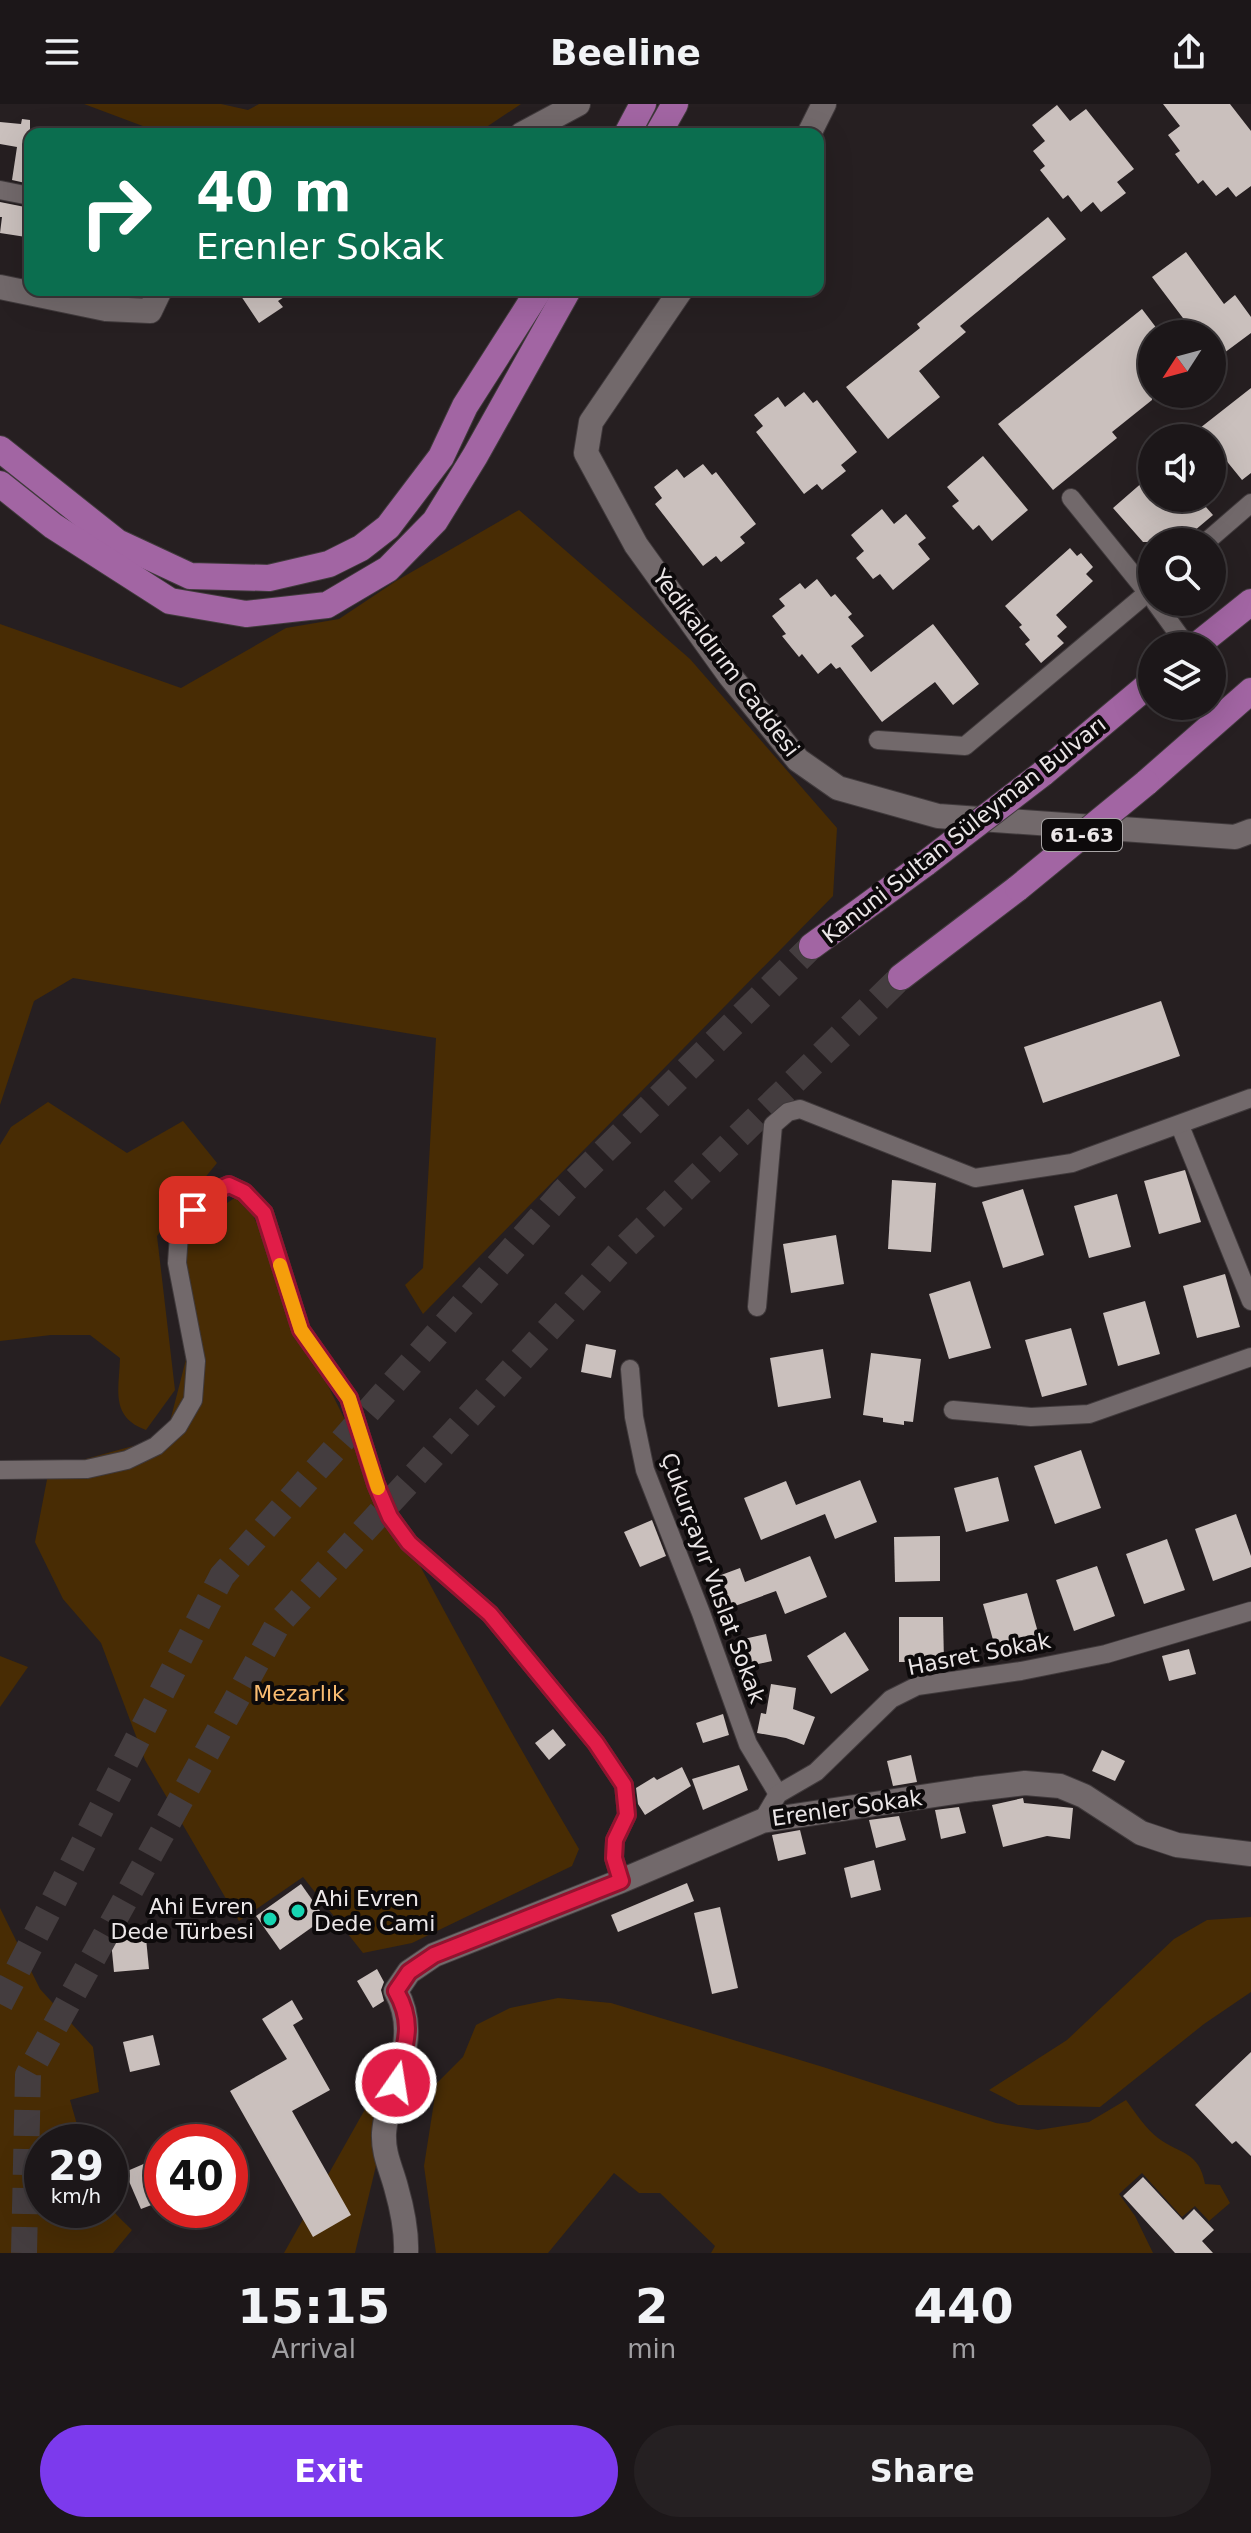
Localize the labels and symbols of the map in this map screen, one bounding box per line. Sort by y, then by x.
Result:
north arrow [1138,320,1226,408]
street label: Yedikaldırım Caddesi [647,564,804,761]
street label: Kanuni Sultan Süleyman Bulvarı [817,712,1111,948]
road number: 61-63 [1042,819,1122,851]
pin [159,1176,227,1244]
street label: Çukurçayır Vuslat Sokak [656,1449,770,1707]
street label: Hasret Sokak [905,1628,1053,1680]
park label: Mezarlık [253,1681,345,1706]
street label: Erenler Sokak [770,1785,924,1831]
place label: Ahi Evren Dede Cami [314,1886,435,1936]
place label: Ahi Evren Dede Türbesi [111,1894,254,1944]
marker: Ahi Evren Dede Cami [289,1902,307,1920]
marker: Ahi Evren Dede Türbesi [261,1910,279,1928]
position arrow [354,2041,438,2125]
speed limit sign: 40 [144,2124,248,2228]

